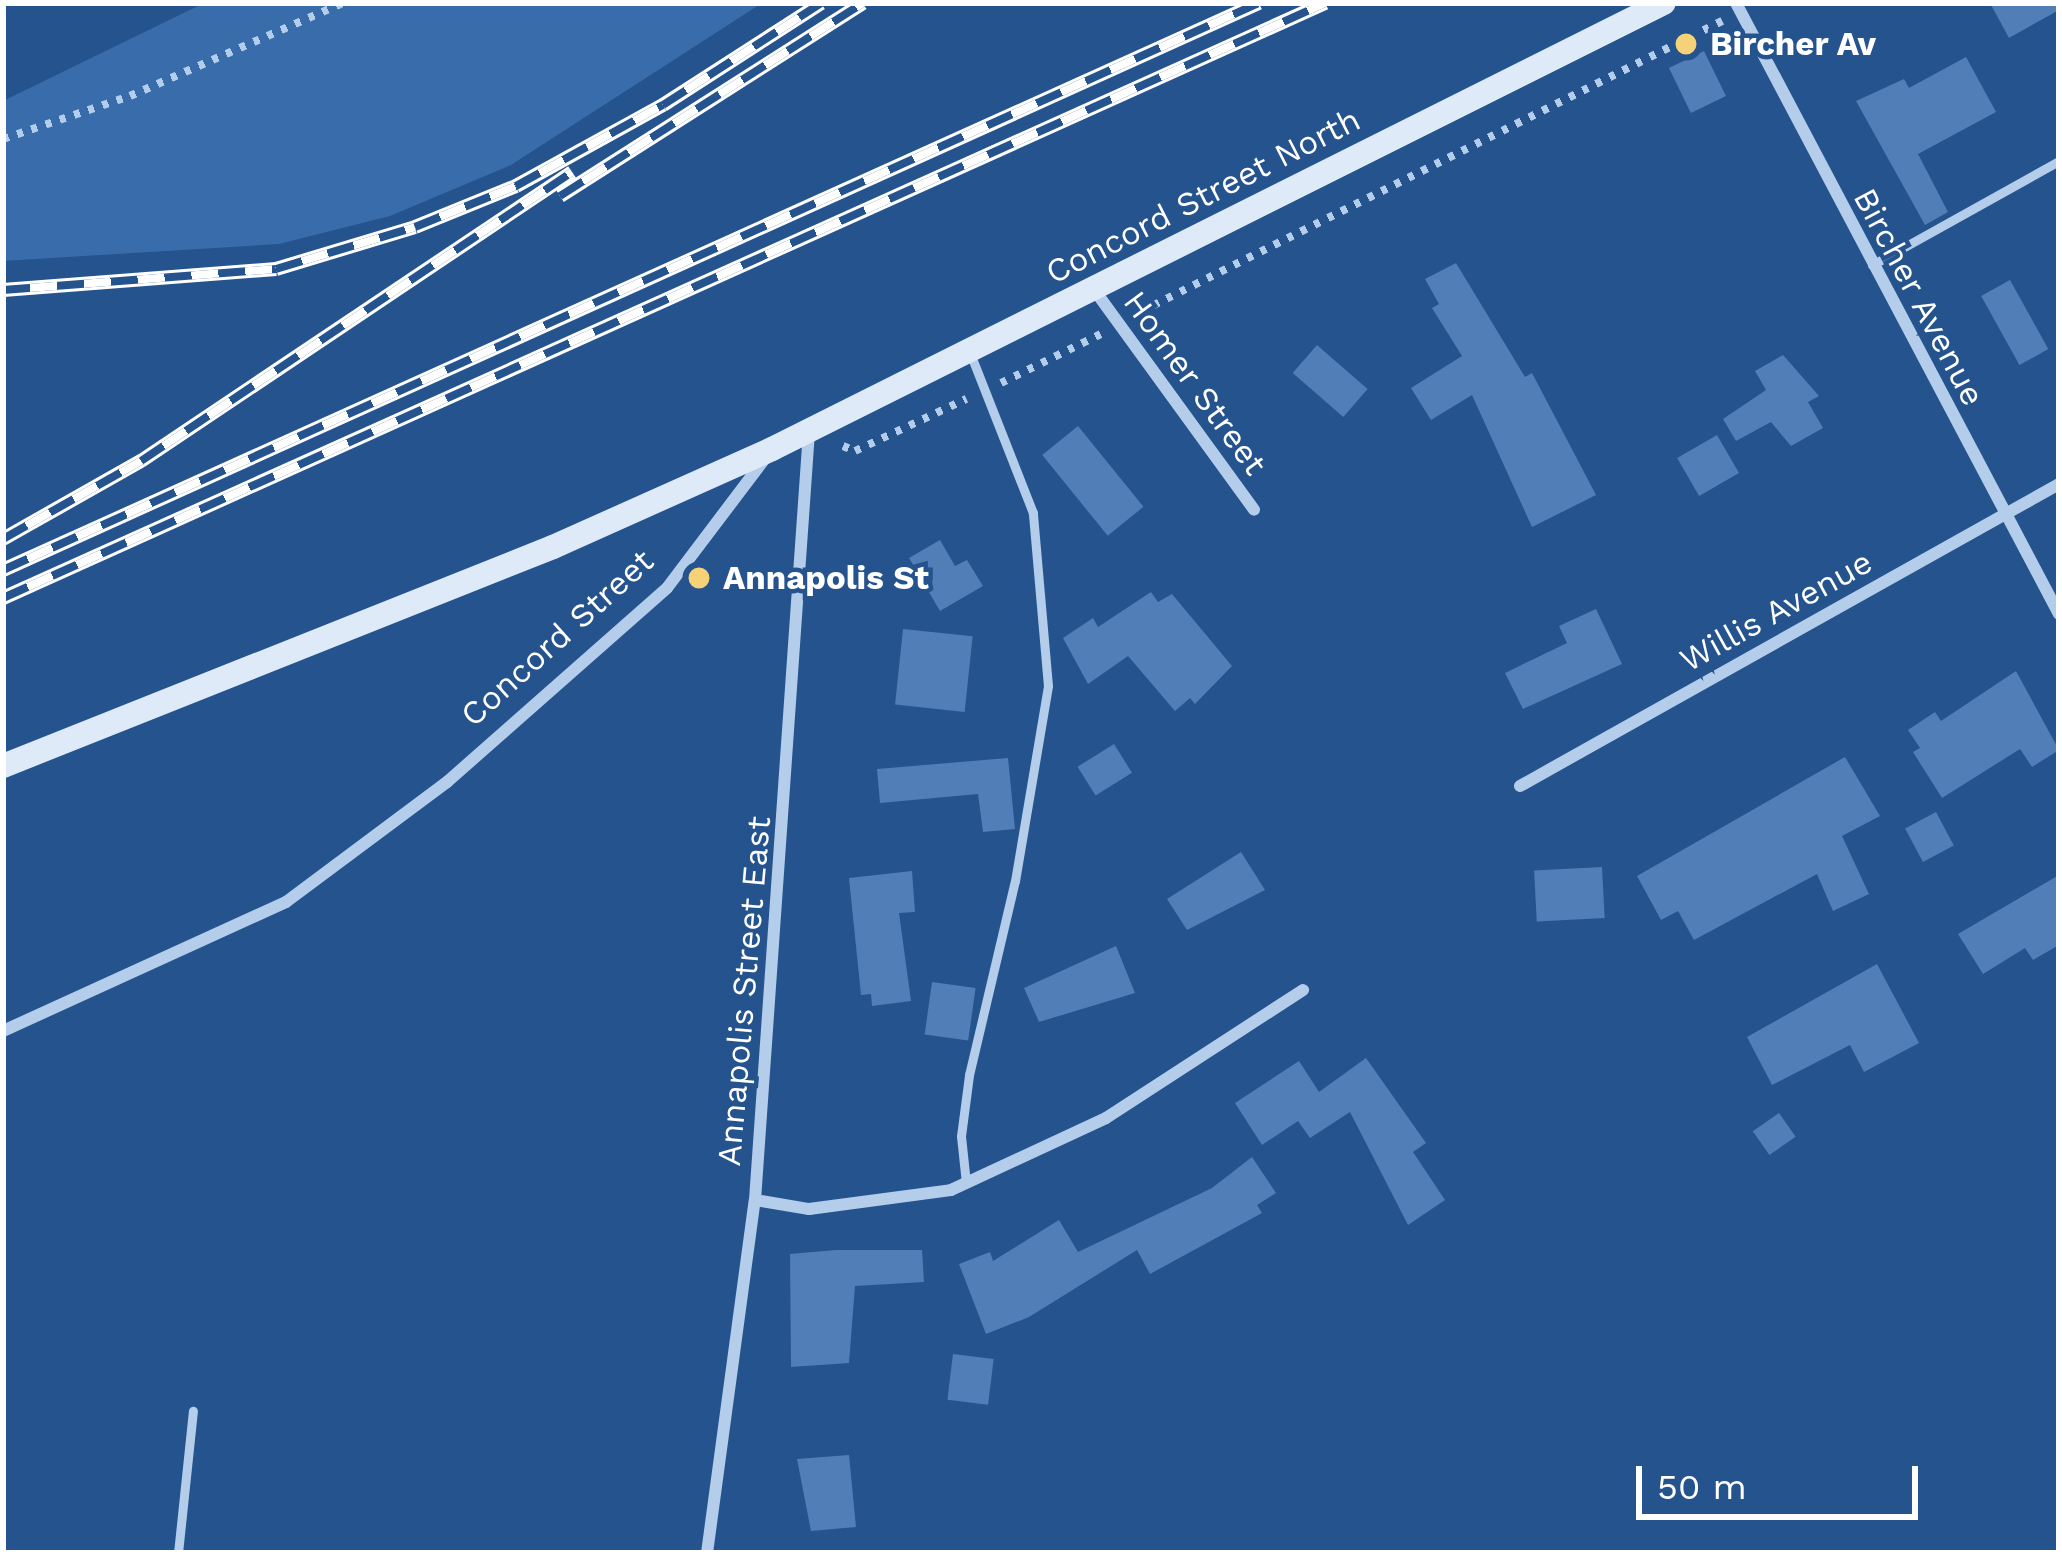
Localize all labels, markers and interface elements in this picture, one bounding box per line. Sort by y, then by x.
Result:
place label: Bircher Av [1710,24,1877,64]
marker: Bircher Av [1673,31,1699,57]
street label: Concord Street North [1039,100,1367,292]
street label: Bircher Avenue [1845,181,1993,413]
street label: Homer Street [1115,283,1275,483]
street label: Concord Street [453,541,661,735]
street label: Willis Avenue [1672,542,1880,680]
place label: Annapolis St [723,558,929,598]
marker: Annapolis St [686,565,712,591]
street label: Annapolis Street East [709,815,779,1167]
scale bar [1642,1442,1924,1516]
text: 50 m [1657,1466,1747,1508]

